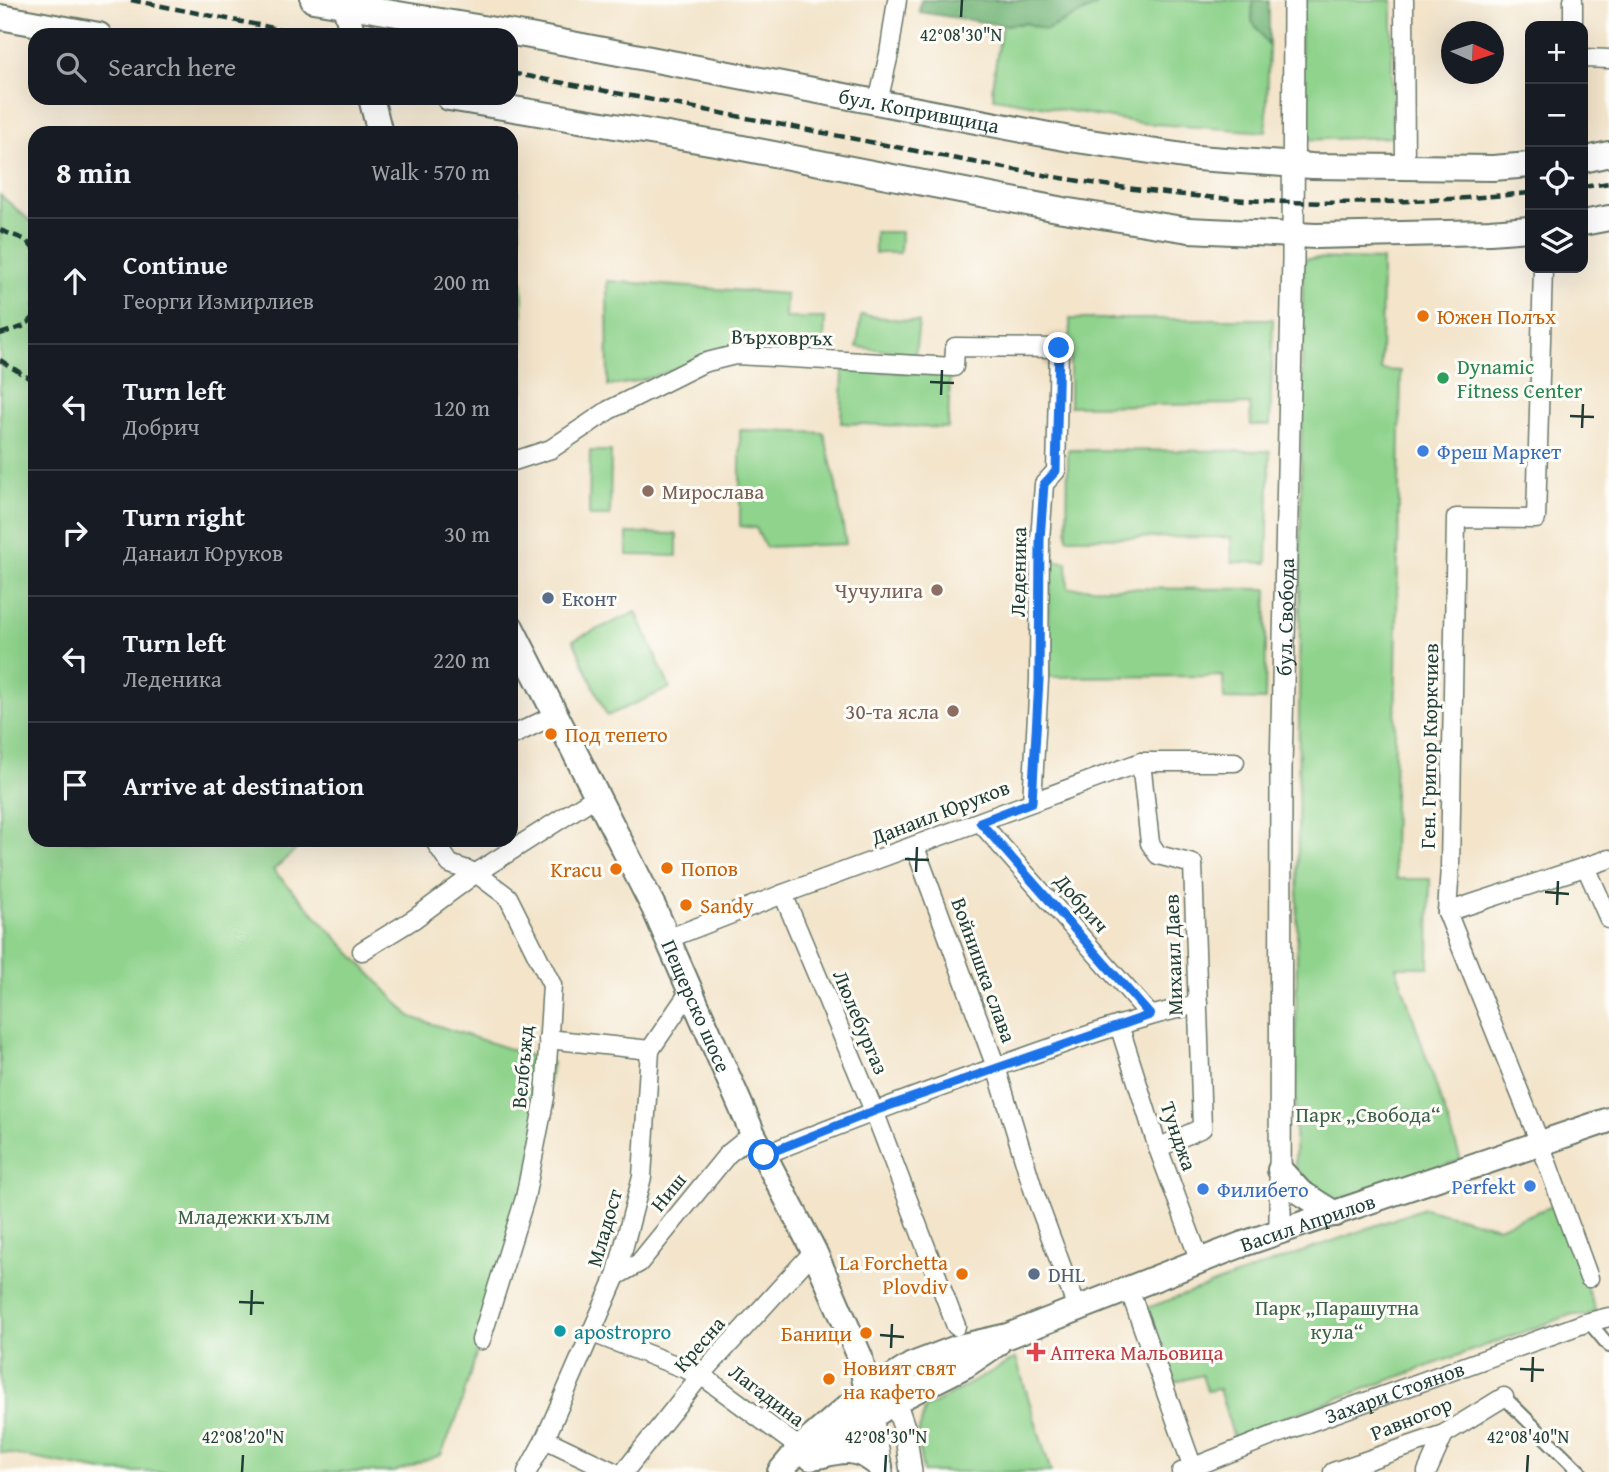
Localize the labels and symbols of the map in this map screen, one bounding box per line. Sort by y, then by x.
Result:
text: 42°08'30"N [920,21,1003,48]
north arrow [1441,21,1504,84]
street label: бул. Копривщица [836,80,1002,141]
place label: Южен Полъх [1437,301,1556,332]
marker: Южен Полъх [1415,308,1431,324]
street label: Върховръх [731,321,833,353]
route end [1043,332,1074,363]
place label: Dynamic Fitness Center [1457,351,1583,406]
marker: Dynamic Fitness Center [1435,370,1451,386]
place label: Фреш Маркет [1437,436,1561,467]
marker: Фреш Маркет [1415,443,1431,459]
place label: Мирослава [662,476,764,507]
marker: Мирослава [640,483,656,499]
street label: Леденика [1002,527,1034,617]
street label: бул. Свобода [1268,558,1301,676]
place label: Чучулига [835,575,923,606]
marker: Чучулига [929,582,945,598]
place label: Еконт [562,583,617,614]
marker: Еконт [540,590,556,606]
street label: Ген. Григор Кюркчиев [1412,643,1446,849]
place label: 30-та ясла [845,696,939,727]
marker: 30-та ясла [945,703,961,719]
place label: Под тепето [565,719,668,750]
marker: Под тепето [543,726,559,742]
street label: Данаил Юруков [865,771,1014,853]
place label: Попов [681,853,738,884]
place label: Kracu [551,854,603,885]
marker: Попов [659,860,675,876]
marker: Kracu [608,861,624,877]
street label: Добрич [1047,866,1117,940]
place label: Sandy [700,890,754,921]
street label: Войнишка слава [943,893,1025,1047]
street label: Михаил Даев [1155,894,1191,1016]
marker: Sandy [678,897,694,913]
street label: Пещерско шосе [654,934,740,1077]
street label: Люлебургаз [825,965,897,1079]
street label: Велбъжд [503,1024,541,1110]
street label: Тунджа [1153,1097,1205,1175]
park label: Парк „Свобода“ [1295,1099,1441,1130]
route start [748,1139,779,1170]
street label: Ниш [643,1166,693,1218]
place label: Perfekt [1452,1171,1517,1202]
place label: Филибето [1217,1174,1309,1205]
marker: Perfekt [1522,1178,1538,1194]
marker: Филибето [1195,1181,1211,1197]
street label: Младост [578,1185,630,1271]
street label: Васил Априлов [1236,1185,1379,1259]
park label: Младежки хълм [178,1201,330,1232]
place label: La Forchetta Plovdiv [839,1247,949,1302]
place label: DHL [1048,1259,1085,1290]
marker: La Forchetta Plovdiv [954,1266,970,1282]
marker: DHL [1026,1266,1042,1282]
park label: Парк „Парашутна кула“ [1255,1292,1419,1347]
street label: Кресна [666,1309,732,1379]
place label: apostropro [574,1316,671,1347]
place label: Баници [781,1318,852,1349]
marker: apostropro [552,1323,568,1339]
marker: Баници [858,1325,874,1341]
place label: Аптека Мальовица [1050,1337,1224,1368]
marker: Аптека Мальовица [1028,1344,1044,1360]
place label: Новият свят на кафето [843,1352,956,1407]
street label: Захари Стоянов [1320,1352,1468,1431]
street label: Лагадина [722,1356,812,1434]
marker: Новият свят на кафето [821,1371,837,1387]
street label: Равногор [1366,1388,1456,1448]
text: 42°08'20"N [202,1423,285,1450]
text: 42°08'30"N [845,1423,928,1450]
text: 42°08'40"N [1487,1423,1570,1450]

